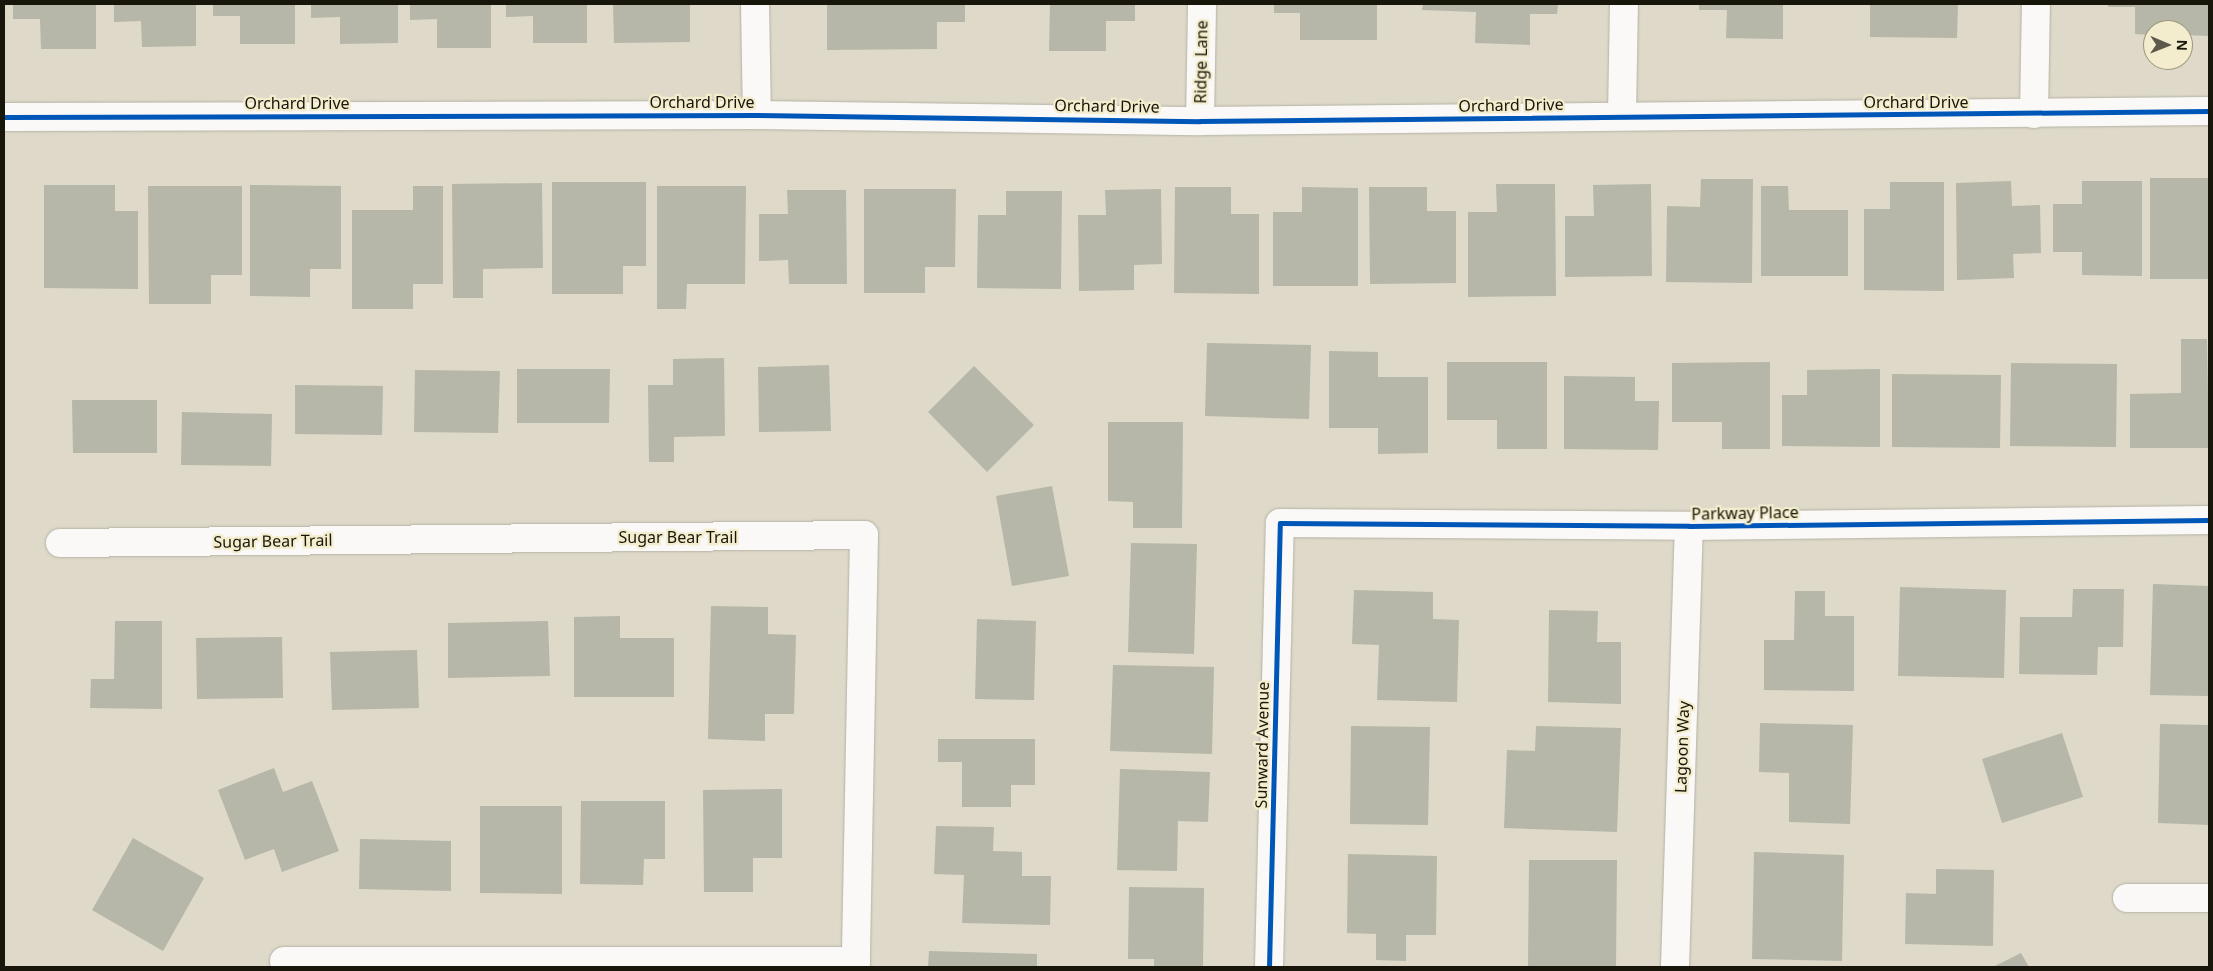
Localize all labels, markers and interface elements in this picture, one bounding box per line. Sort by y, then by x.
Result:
street label: Ridge Lane [1191,20,1211,104]
north arrow [2143,20,2193,70]
text: N [2173,39,2192,51]
street label: Orchard Drive [649,92,755,112]
street label: Orchard Drive [1863,92,1969,112]
street label: Orchard Drive [244,93,350,113]
street label: Orchard Drive [1458,94,1564,116]
street label: Orchard Drive [1054,95,1160,117]
street label: Parkway Place [1691,502,1799,524]
street label: Sugar Bear Trail [618,527,738,547]
street label: Sugar Bear Trail [213,530,333,552]
street label: Sunward Avenue [1251,682,1273,808]
street label: Lagoon Way [1671,701,1693,793]

